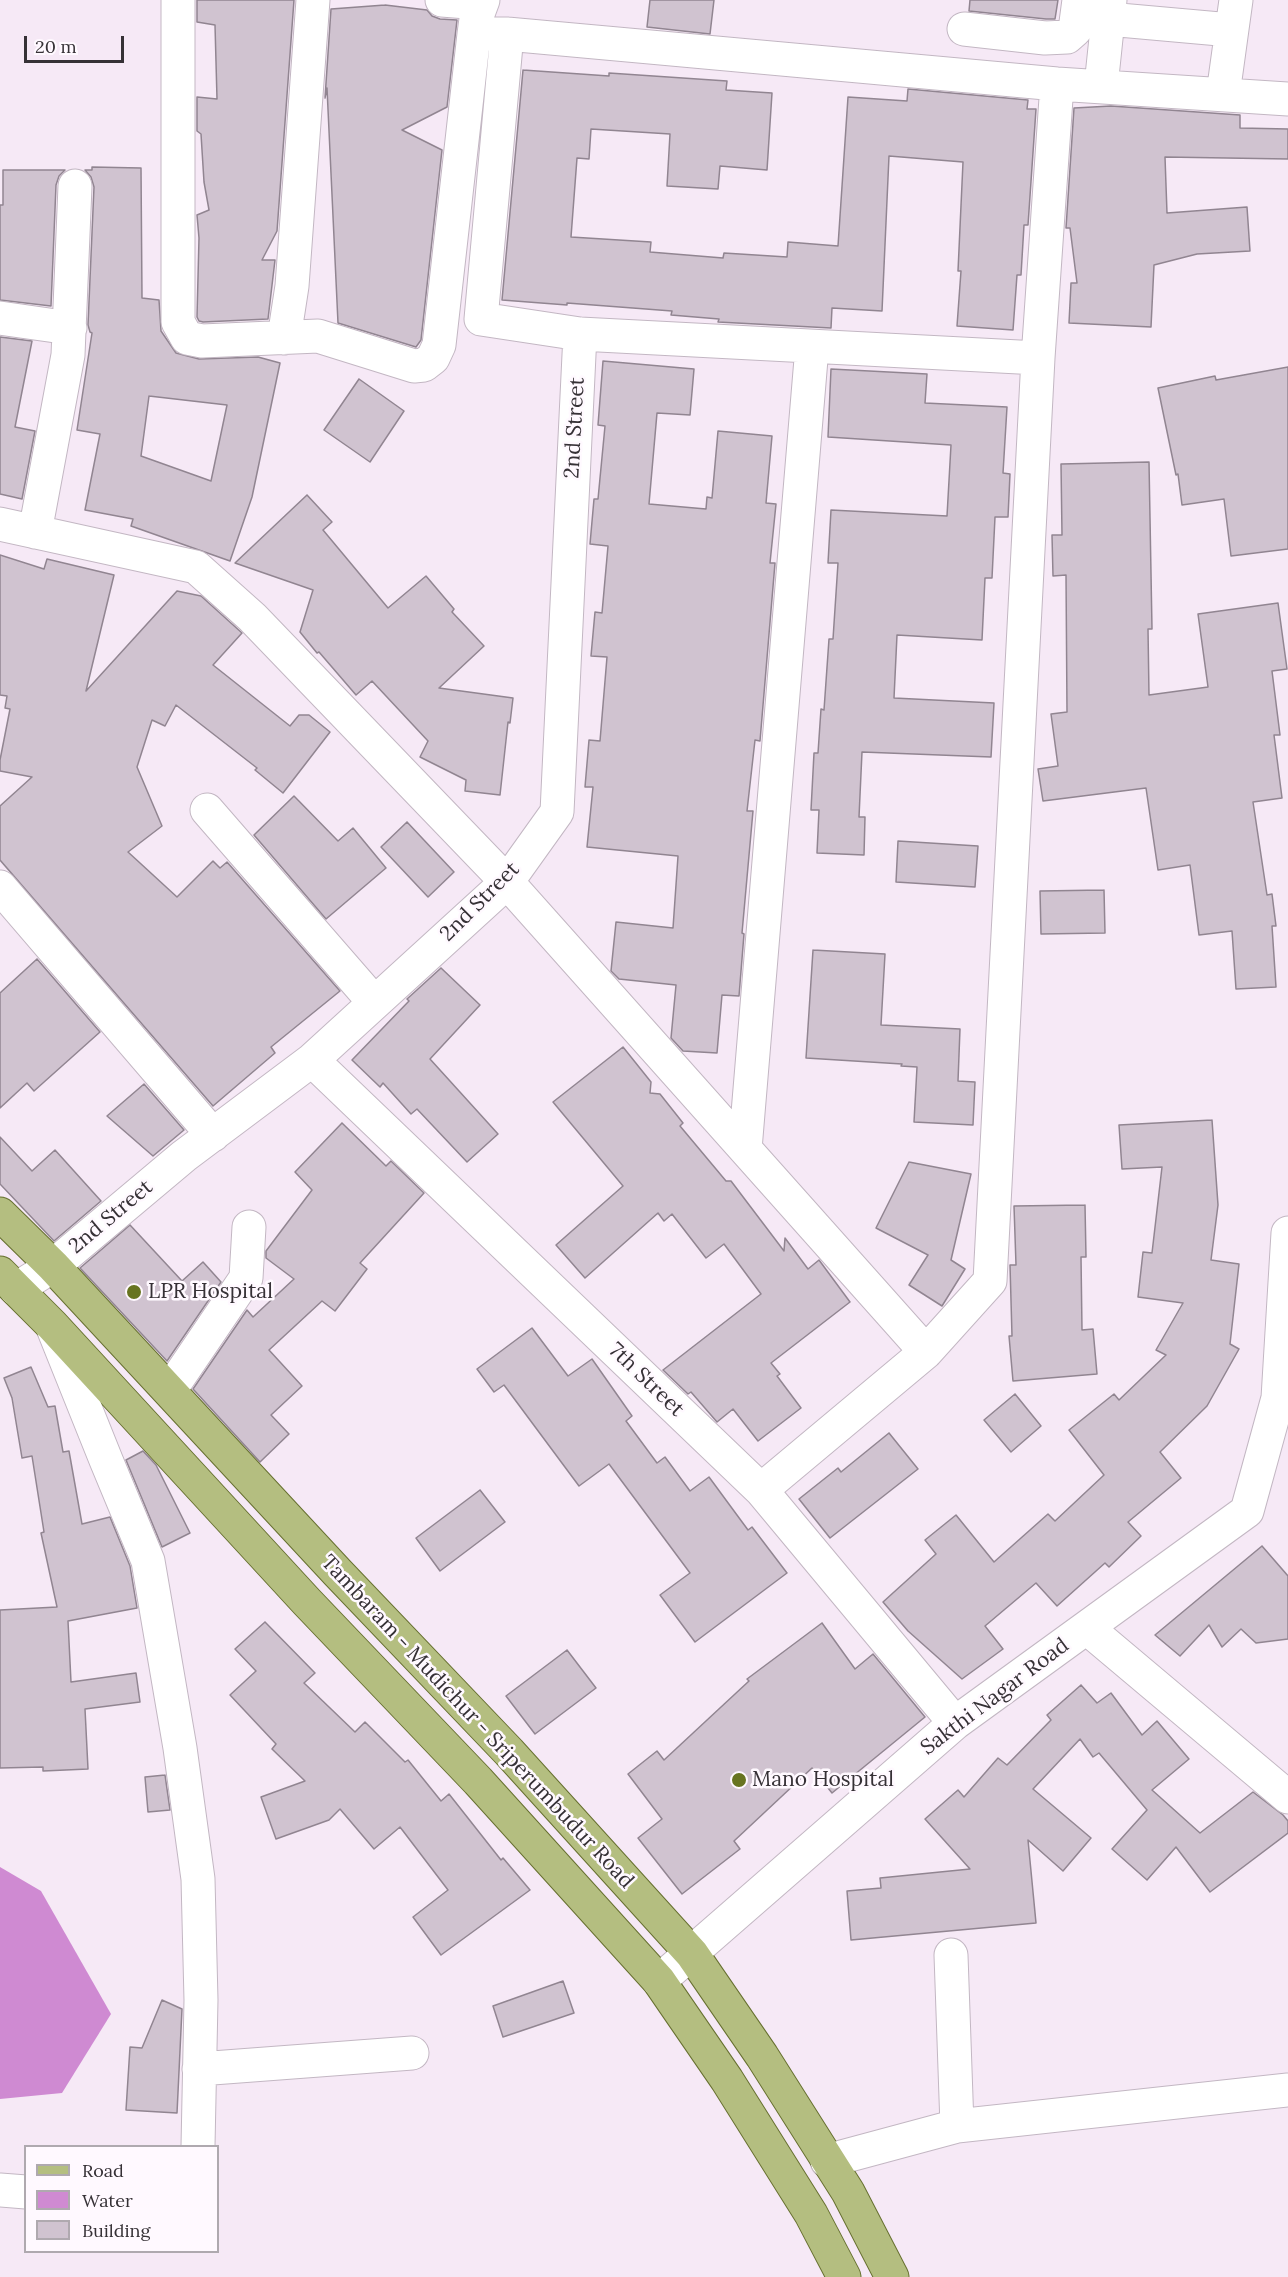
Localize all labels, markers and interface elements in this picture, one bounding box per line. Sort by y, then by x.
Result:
scale bar [27,24,128,62]
text: 20 m [35,35,77,58]
street label: 2nd Street [560,377,590,479]
street label: 2nd Street [435,857,525,947]
street label: 2nd Street [64,1175,158,1259]
place label: LPR Hospital [148,1279,273,1305]
marker: LPR Hospital [125,1283,143,1301]
street label: 7th Street [603,1338,689,1422]
street label: Tambaram - Mudichur - Sriperumbudur Road [315,1550,639,1894]
street label: Sakthi Nagar Road [916,1633,1074,1761]
place label: Mano Hospital [752,1767,894,1793]
marker: Mano Hospital [730,1771,748,1789]
legend [24,2145,219,2253]
text: Road [82,2159,124,2182]
text: Water [82,2189,133,2212]
text: Building [82,2219,150,2242]

